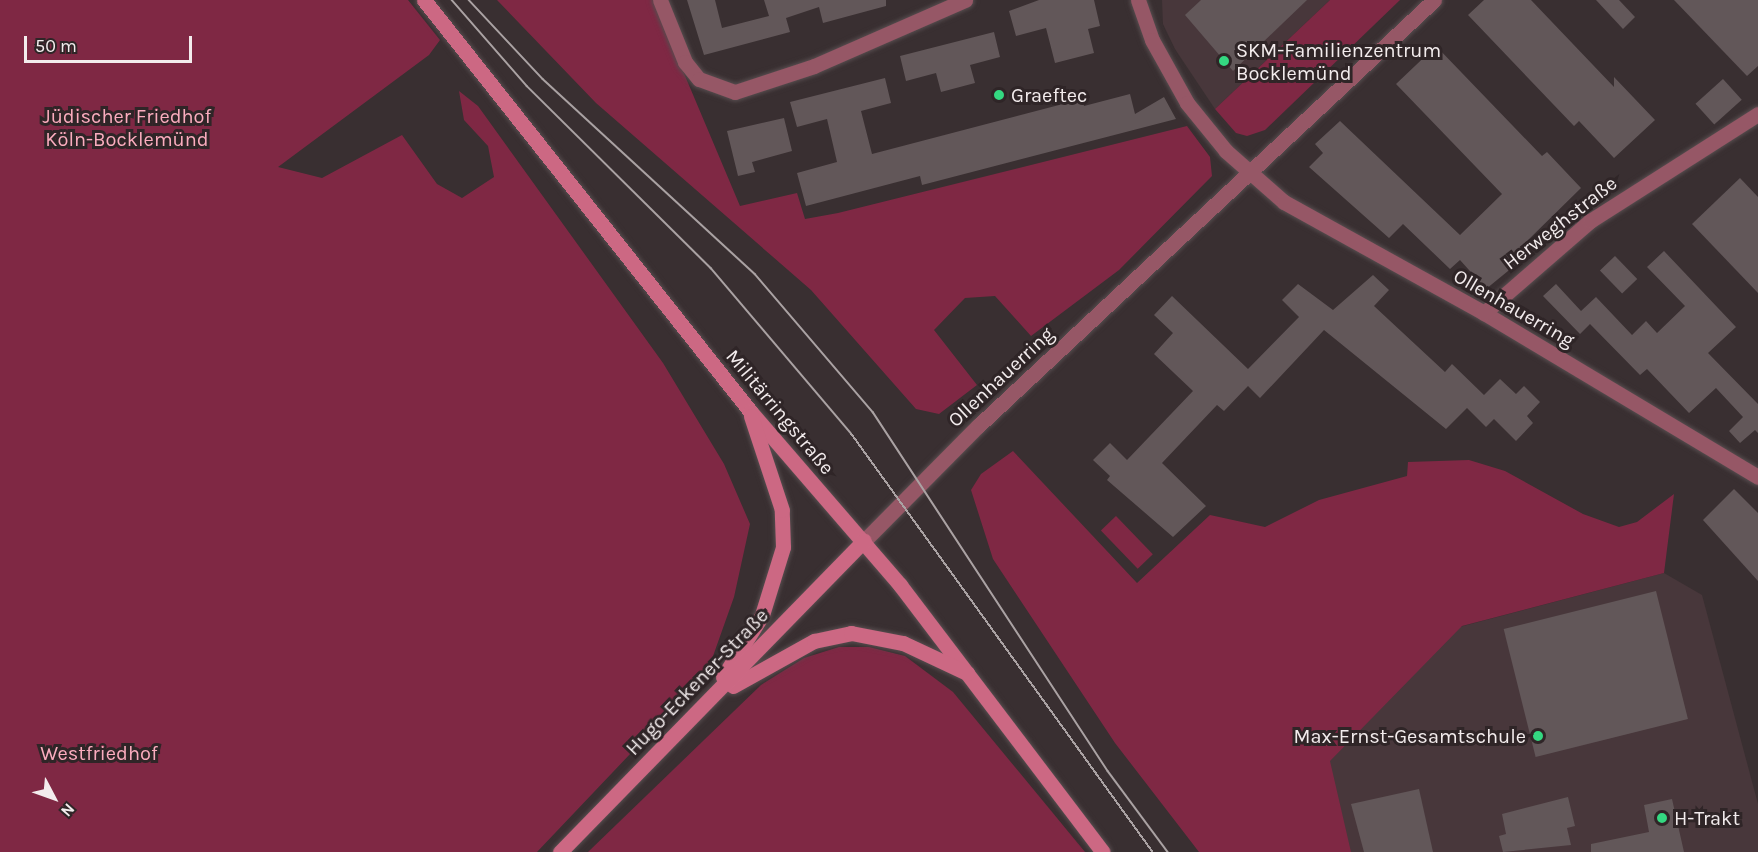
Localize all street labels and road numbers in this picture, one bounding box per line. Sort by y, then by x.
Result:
street label: Herweghstraße [1498,171,1622,275]
street label: Ollenhauerring [1449,264,1579,352]
street label: Ollenhauerring [943,322,1059,432]
street label: Militärringstraße [721,345,839,479]
street label: Hugo-Eckener-Straße [621,604,773,760]

